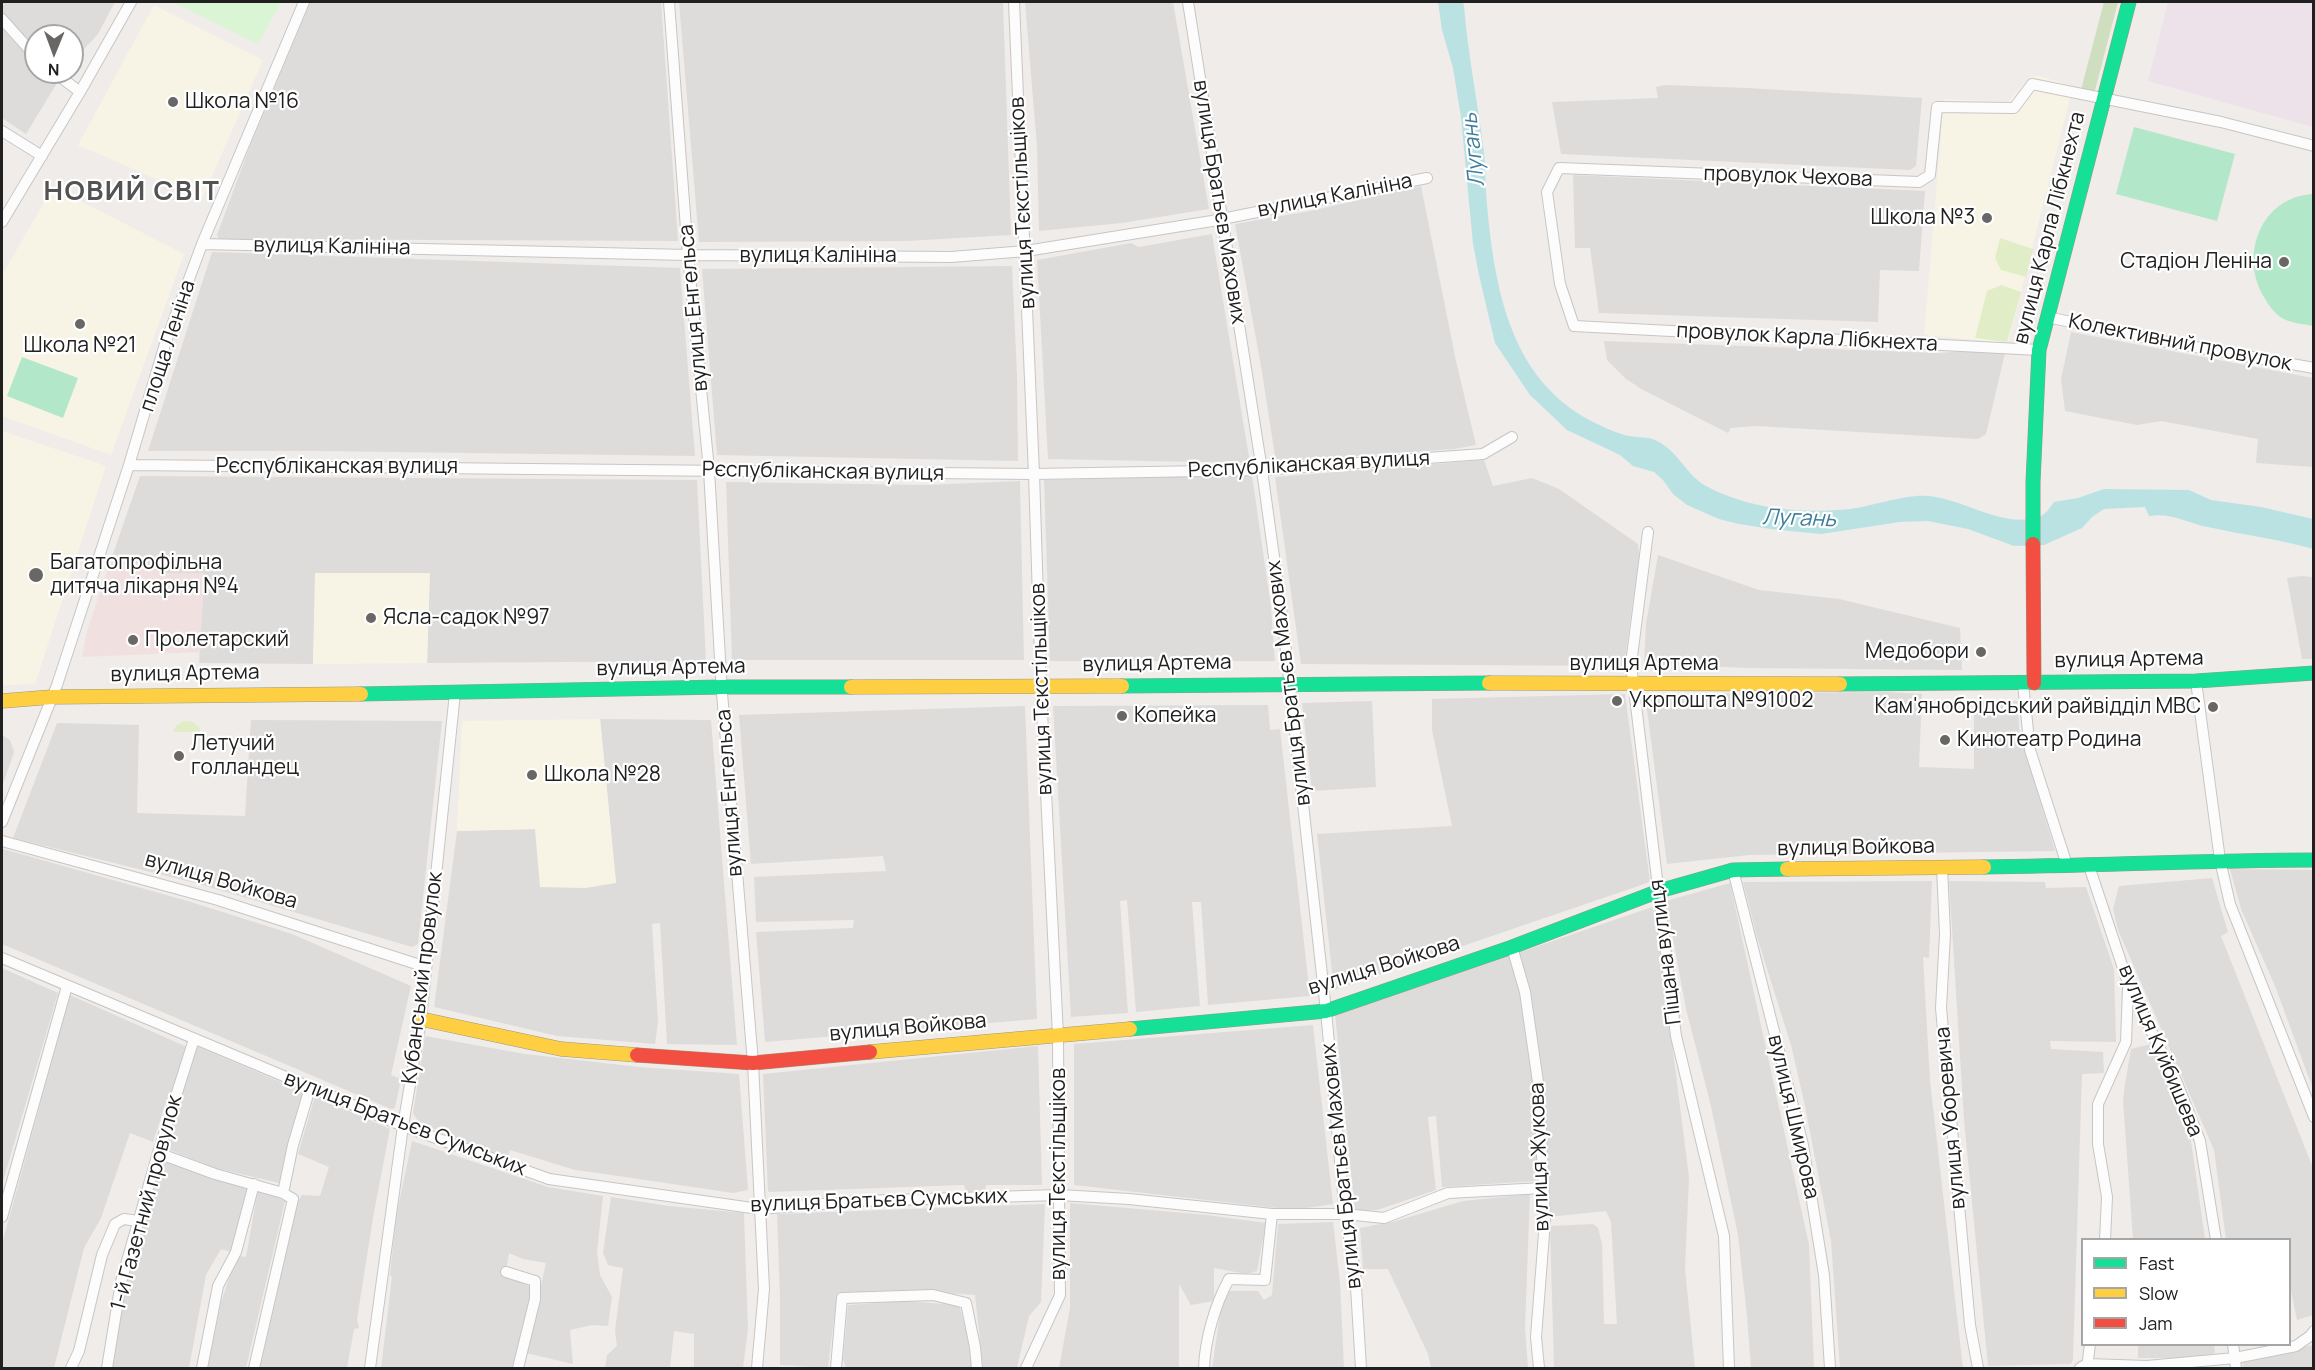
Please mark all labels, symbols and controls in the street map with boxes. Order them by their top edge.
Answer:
north arrow [24,24,84,84]
text: N [48,59,60,81]
street label: вулиця Братьєв Махових [1187,78,1251,326]
place label: Школа №16 [185,89,299,115]
marker: Школа №16 [166,95,180,109]
street label: вулиця Тєкстільщіков [1005,96,1041,310]
street label: вулиця Карла Лібкнехта [2009,109,2091,347]
water label: Лугань [1457,112,1491,188]
street label: провулок Чехова [1703,161,1873,193]
street label: вулиця Калініна [1255,169,1415,223]
district label: НОВИЙ СВІТ [44,176,220,208]
place label: Школа №3 [1871,205,1975,231]
marker: Школа №3 [1980,211,1994,225]
street label: вулиця Енгельса [674,223,714,393]
street label: вулиця Калініна [253,233,411,261]
street label: вулиця Калініна [739,243,897,269]
place label: Стадіон Леніна [2120,249,2272,275]
marker: Стадіон Леніна [2277,255,2291,269]
street label: площа Леніна [135,277,201,415]
street label: Колективний провулок [2066,309,2294,377]
marker: Школа №21 [73,317,87,331]
street label: провулок Карла Лібкнехта [1676,319,1938,357]
place label: Школа №21 [23,333,137,359]
street label: Рєспубліканская вулиця [1187,446,1431,484]
street label: Рєспубліканская вулиця [216,454,458,480]
street label: Рєспубліканская вулиця [702,457,944,487]
water label: Лугань [1762,505,1836,533]
place label: Багатопрофільна дитяча лікарня №4 [50,550,239,600]
street label: вулиця Братьєв Махових [1261,559,1317,807]
marker: Багатопрофільна дитяча лікарня №4 [27,566,45,584]
street label: вулиця Тєкстільщіков [1026,582,1058,796]
place label: Ясла-садок №97 [383,605,549,631]
marker: Ясла-садок №97 [364,611,378,625]
place label: Пролетарский [145,627,289,653]
marker: Пролетарский [126,633,140,647]
place label: Медобори [1865,639,1969,665]
marker: Медобори [1974,645,1988,659]
street label: вулиця Артема [2054,646,2204,674]
street label: вулиця Артема [1082,650,1232,678]
street label: вулиця Артема [1569,651,1719,677]
street label: вулиця Артема [596,654,746,682]
street label: вулиця Артема [110,660,260,688]
place label: Укрпошта №91002 [1629,688,1813,714]
marker: Укрпошта №91002 [1610,694,1624,708]
place label: Кам'янобрідський райвідділ МВС [1874,694,2201,720]
marker: Кам'янобрідський райвідділ МВС [2206,700,2220,714]
place label: Копейка [1134,703,1216,729]
street label: вулиця Енгельса [712,708,748,878]
marker: Копейка [1115,709,1129,723]
place label: Кинотеатр Родина [1957,727,2141,753]
place label: Летучий голландец [191,731,299,781]
marker: Кинотеатр Родина [1938,733,1952,747]
marker: Летучий голландец [172,749,186,763]
place label: Школа №28 [544,762,661,788]
marker: Школа №28 [525,768,539,782]
street label: вулиця Войкова [1777,834,1935,862]
street label: вулиця Войкова [142,847,300,915]
street label: Кубанський провулок [397,870,449,1086]
street label: Піщана вулиця [1645,878,1687,1026]
street label: вулиця Войкова [1305,931,1463,1001]
street label: вулиця Куйбишева [2112,961,2208,1141]
street label: вулиця Войкова [828,1009,988,1047]
street label: вулиця Уборевича [1930,1026,1972,1210]
street label: вулиця Шмирова [1762,1032,1824,1202]
street label: вулиця Братьєв Махових [1317,1042,1367,1290]
street label: вулиця Братьєв Сумських [280,1066,530,1182]
street label: вулиця Тєкстільщіков [1046,1068,1072,1280]
street label: вулиця Жукова [1525,1082,1555,1232]
street label: 1-й Газетний провулок [106,1093,188,1313]
street label: вулиця Братьєв Сумських [750,1184,1008,1218]
legend [2081,1238,2291,1346]
text: Fast [2139,1251,2174,1275]
text: Slow [2139,1281,2178,1305]
text: Jam [2139,1311,2173,1335]

